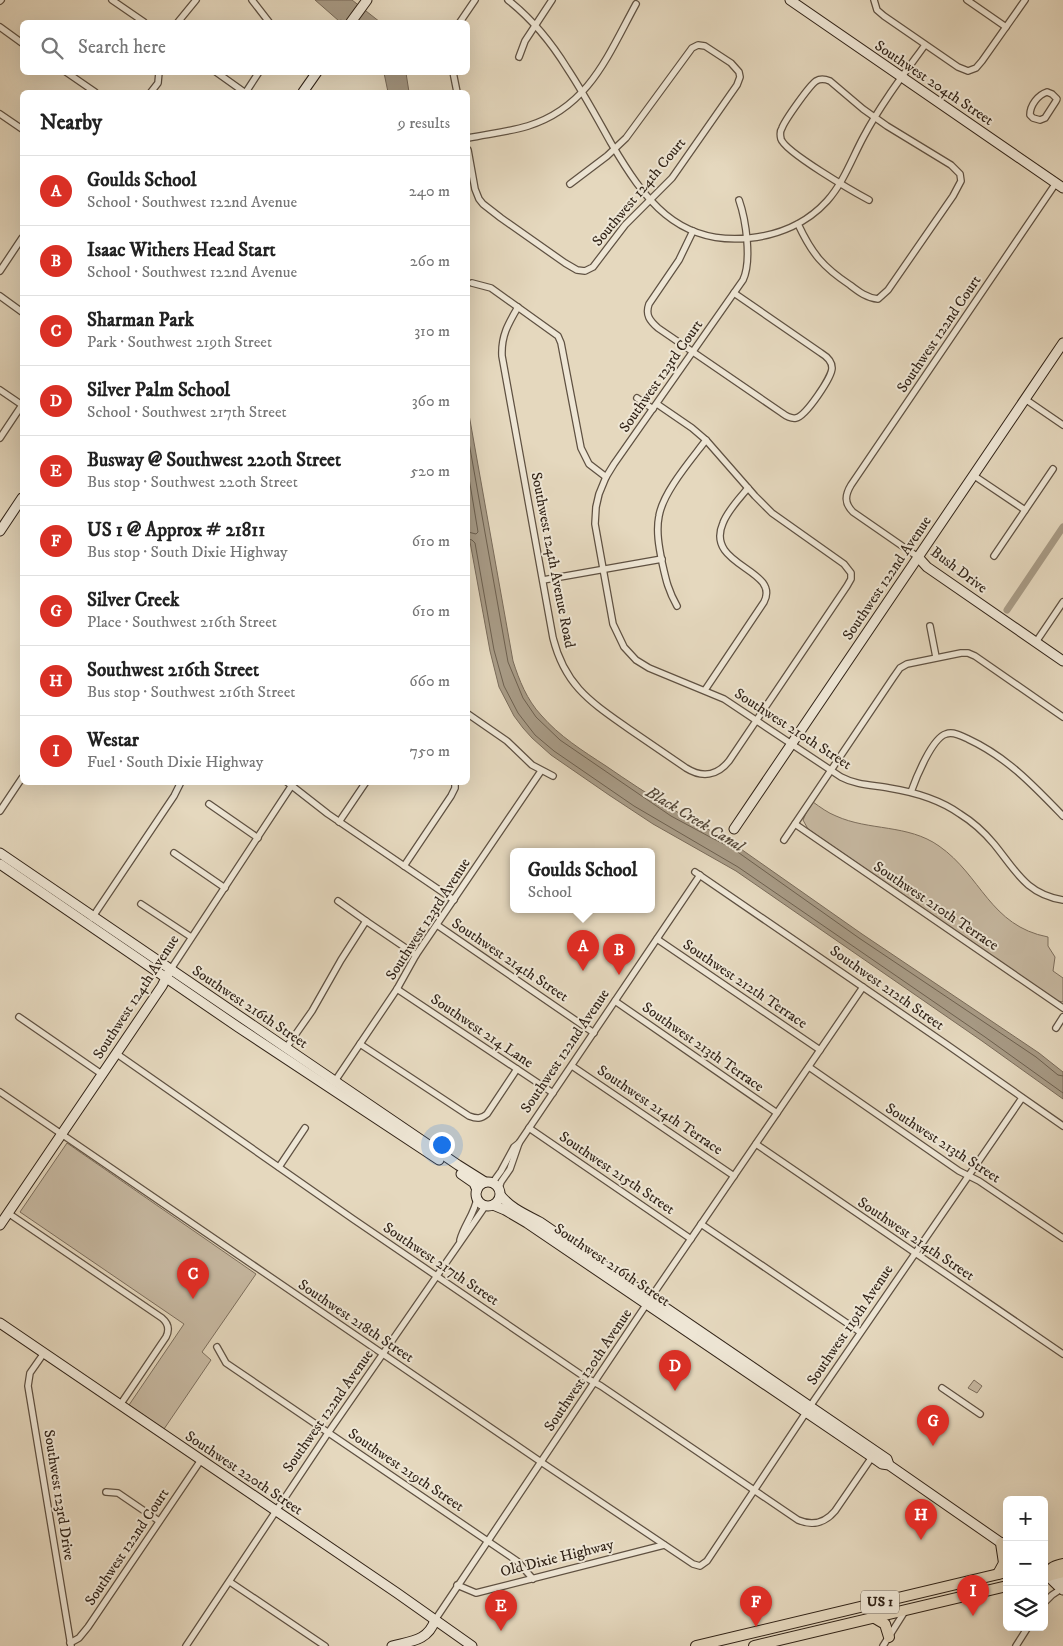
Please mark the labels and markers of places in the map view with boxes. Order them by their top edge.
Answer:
pin: A [567,930,599,971]
pin: B [603,934,635,975]
pin: C [177,1258,209,1299]
pin: D [659,1350,691,1391]
pin: G [917,1405,949,1446]
pin: H [905,1499,937,1540]
pin: I [957,1575,989,1616]
pin: F [740,1586,772,1627]
pin: E [485,1590,517,1631]

